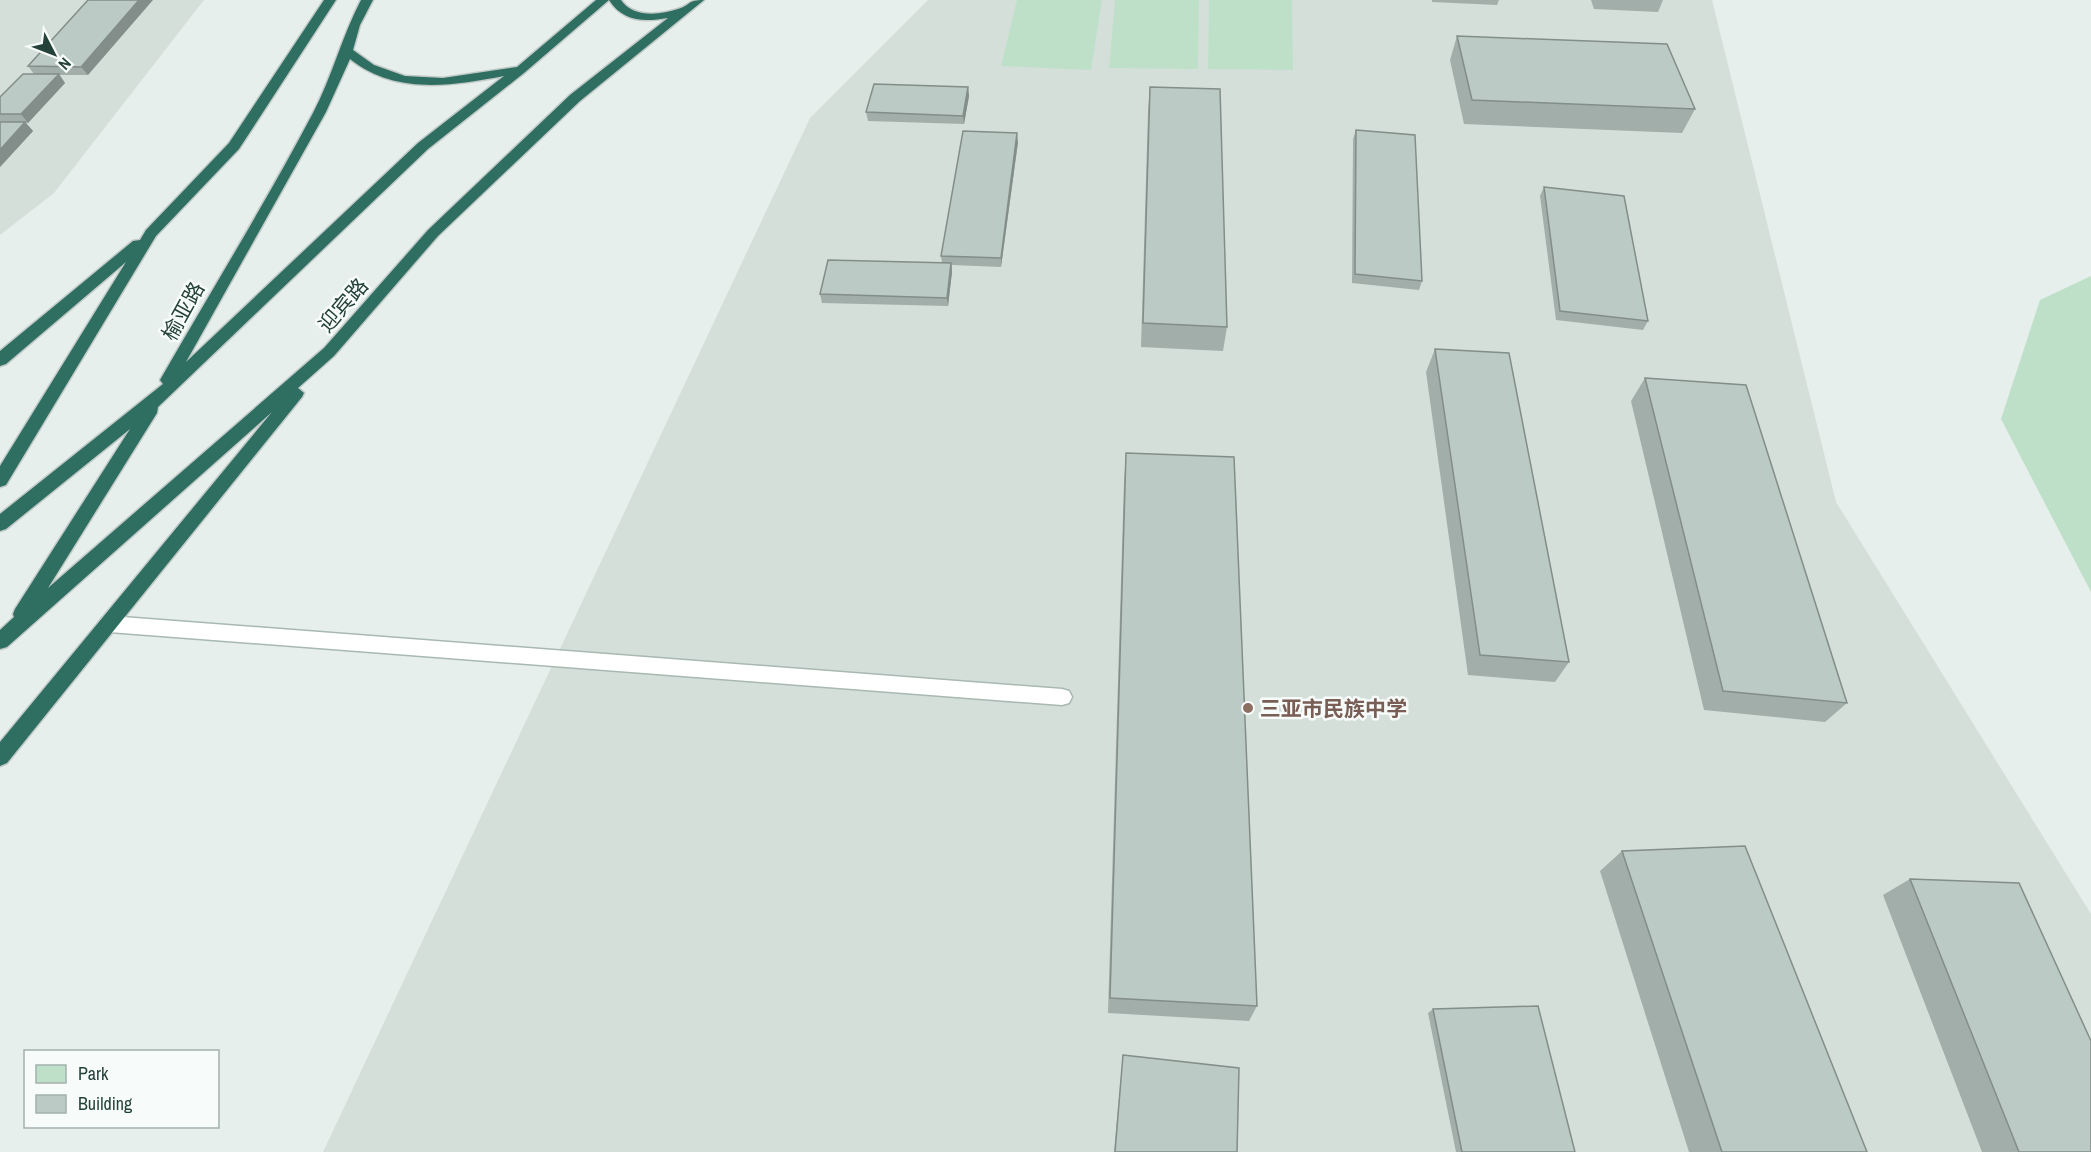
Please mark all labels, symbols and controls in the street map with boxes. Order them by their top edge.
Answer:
north arrow [24,24,84,84]
text: N [54,53,76,75]
street label: 迎宾路 [311,272,375,338]
street label: 榆亚路 [155,276,211,346]
place label: 三亚市民族中学 [1260,694,1407,723]
marker: 三亚市民族中学 [1241,701,1255,715]
legend [24,1050,219,1128]
text: Park [78,1061,109,1086]
text: Building [78,1091,133,1116]

